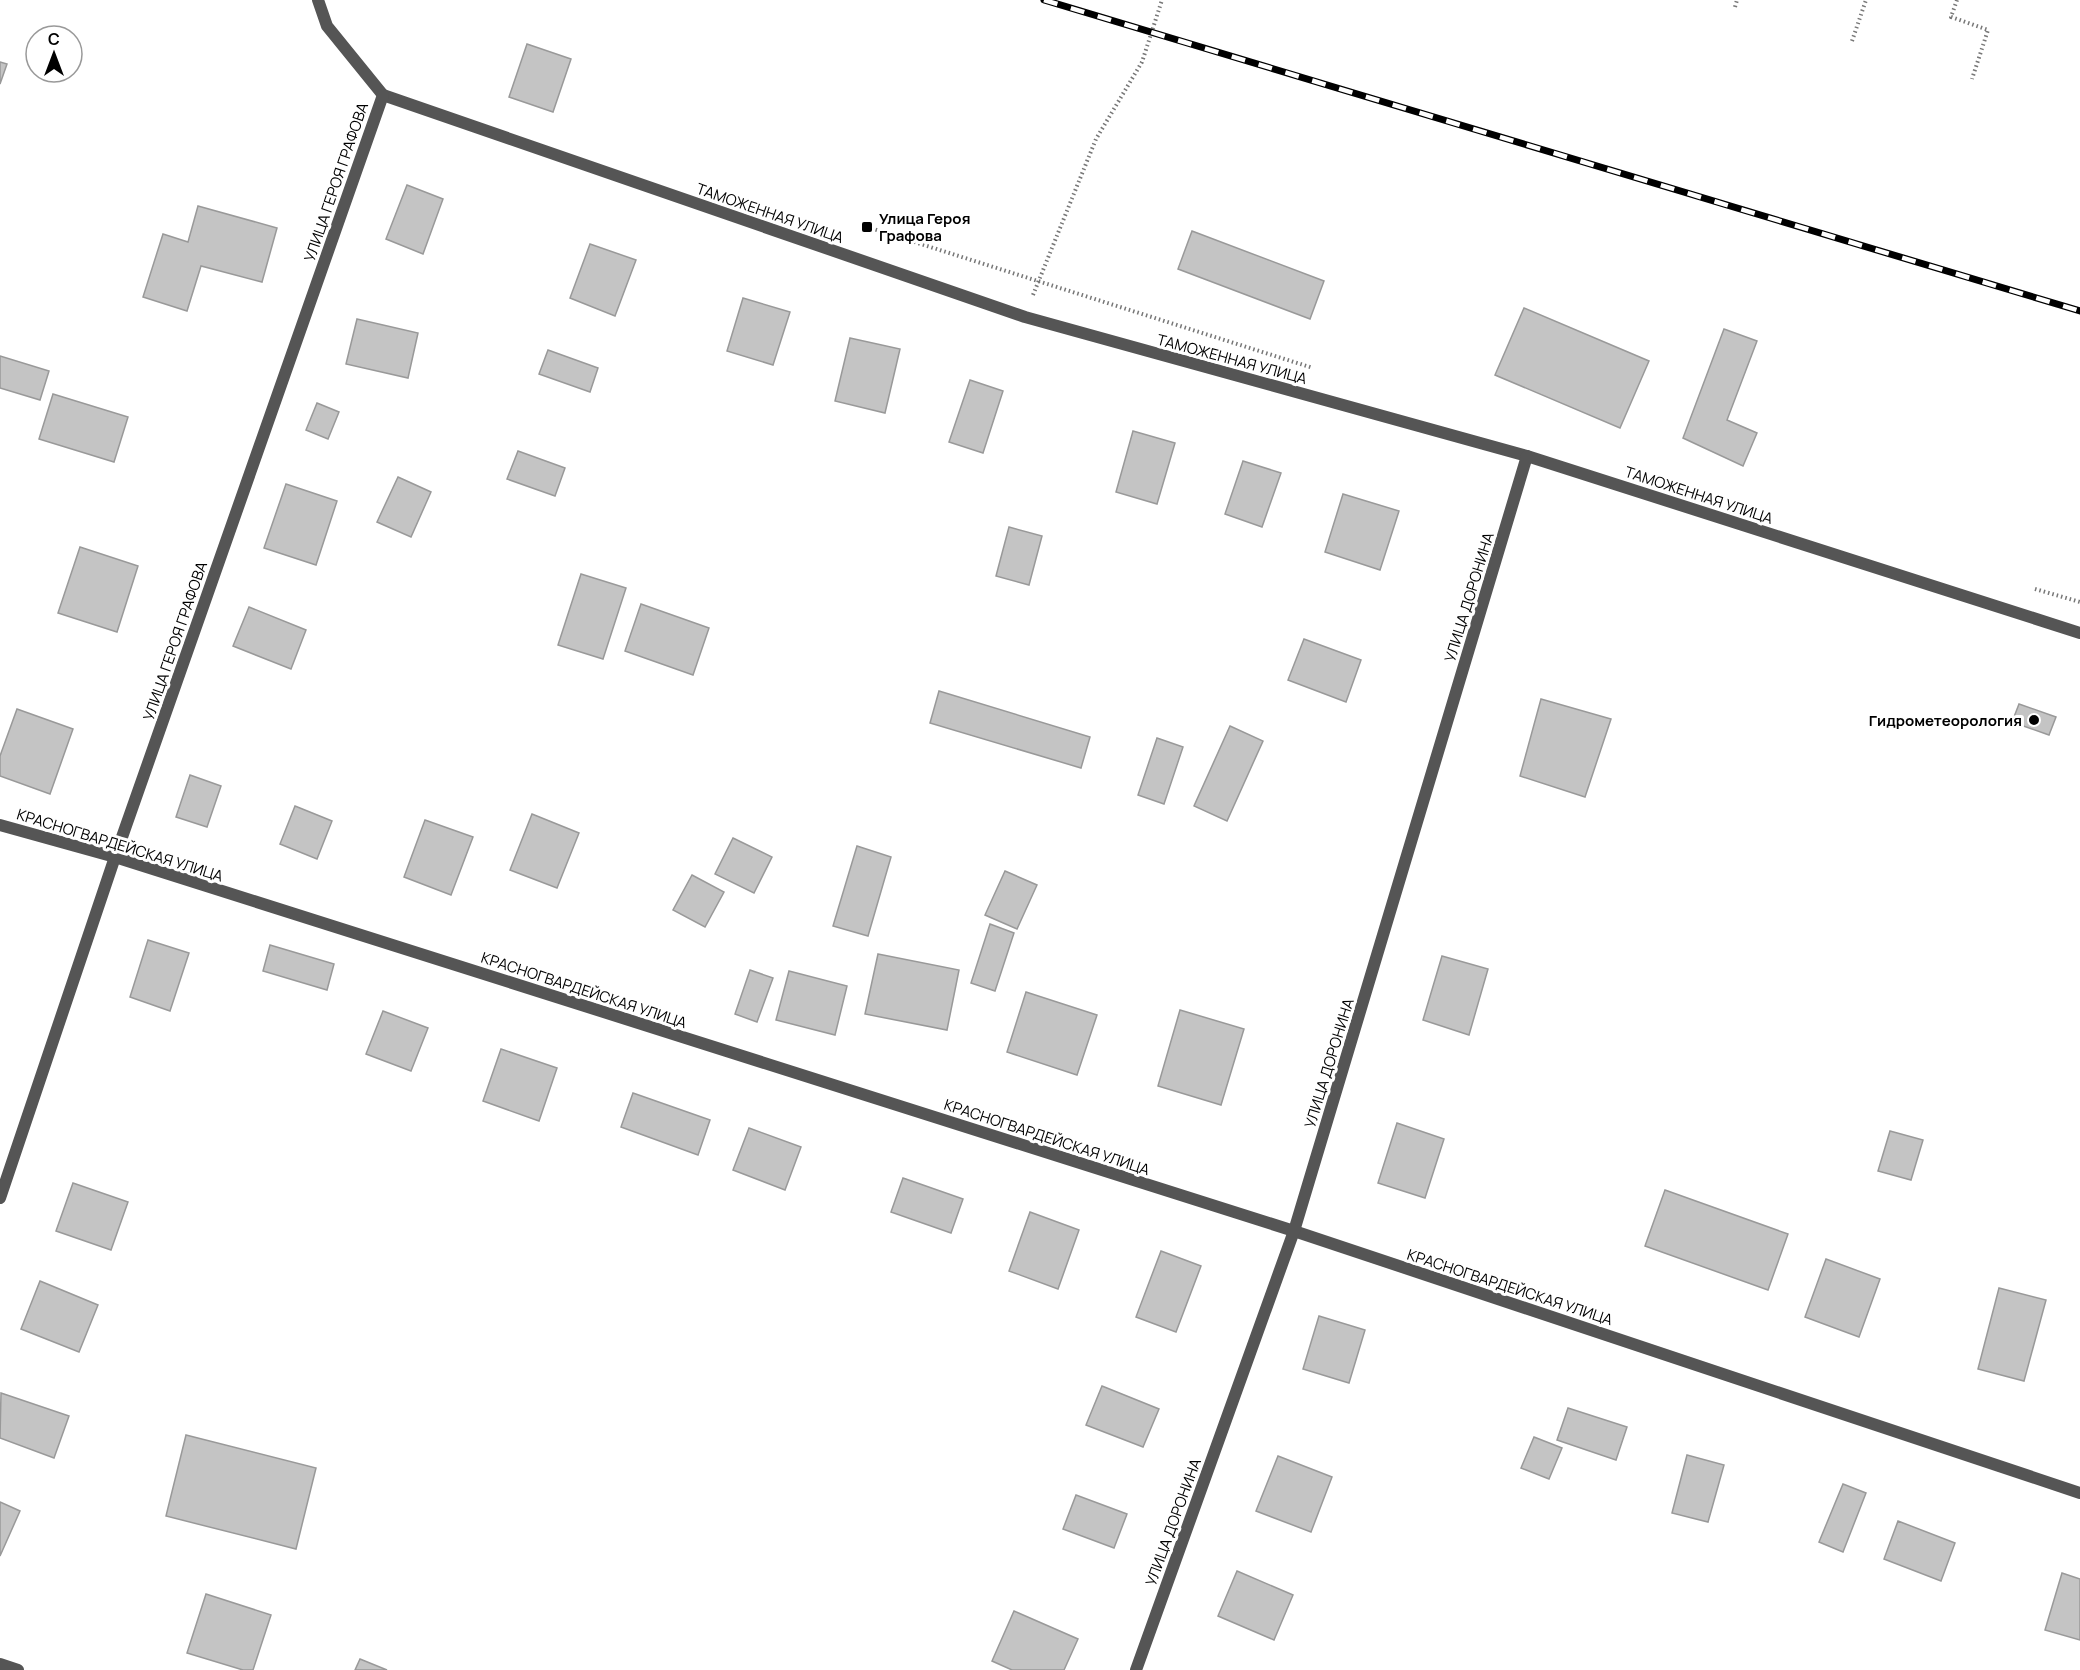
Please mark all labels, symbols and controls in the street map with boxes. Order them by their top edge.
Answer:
north arrow [24,24,84,84]
text: С [48,28,60,50]
street label: УЛИЦА ГЕРОЯ ГРАФОВА [299,99,373,265]
street label: ТАМОЖЕННАЯ УЛИЦА [694,178,847,248]
place label: Улица Героя Графова [879,208,970,246]
marker: Улица Героя Графова [860,220,874,234]
street label: ТАМОЖЕННАЯ УЛИЦА [1155,329,1310,389]
street label: ТАМОЖЕННАЯ УЛИЦА [1622,461,1776,529]
street label: УЛИЦА ДОРОНИНА [1439,529,1499,664]
street label: УЛИЦА ГЕРОЯ ГРАФОВА [138,558,212,724]
place label: Гидрометеорология [1869,710,2022,731]
marker: Гидрометеорология [2027,713,2041,727]
street label: КРАСНОГВАРДЕЙСКАЯ УЛИЦА [14,804,226,887]
street label: КРАСНОГВАРДЕЙСКАЯ УЛИЦА [479,947,690,1033]
street label: УЛИЦА ДОРОНИНА [1299,995,1359,1130]
street label: КРАСНОГВАРДЕЙСКАЯ УЛИЦА [942,1094,1153,1180]
street label: КРАСНОГВАРДЕЙСКАЯ УЛИЦА [1405,1244,1616,1330]
street label: УЛИЦА ДОРОНИНА [1140,1455,1206,1589]

